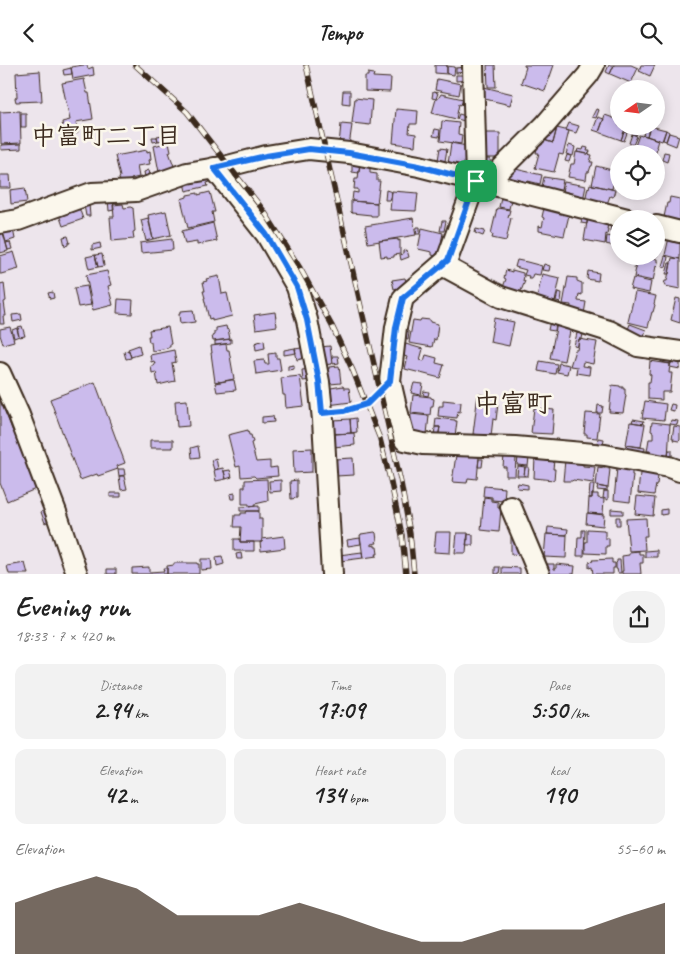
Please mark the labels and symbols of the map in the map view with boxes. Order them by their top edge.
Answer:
north arrow [610,80,665,135]
district label: 中富町二丁目 [31,120,181,152]
pin [455,160,497,202]
district label: 中富町 [474,387,552,420]

